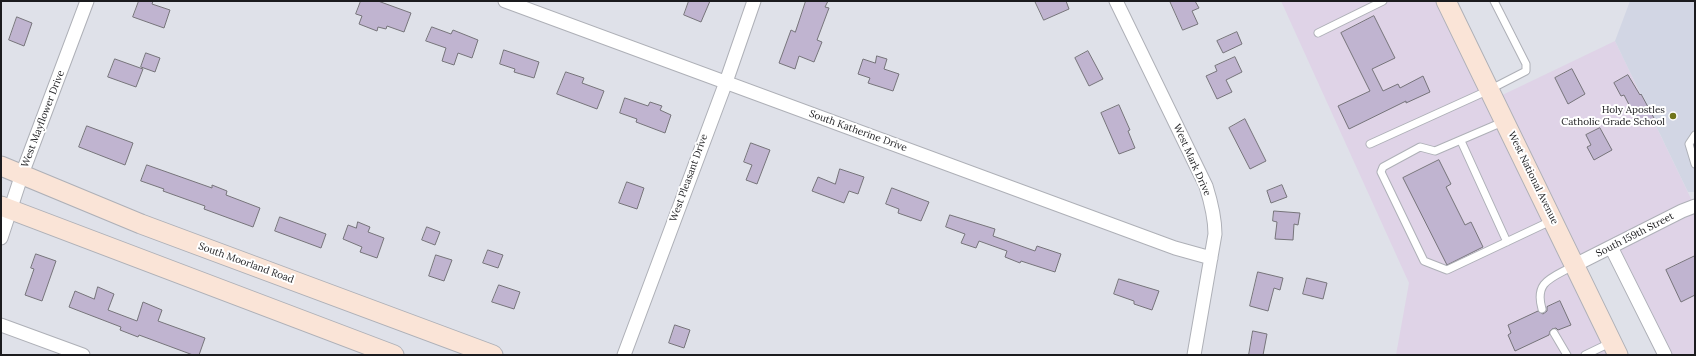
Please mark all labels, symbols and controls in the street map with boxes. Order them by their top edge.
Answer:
street label: West Mayflower Drive [19,69,67,169]
place label: Holy Apostles Catholic Grade School [1561,104,1665,128]
street label: South Katherine Drive [807,108,909,154]
marker: Holy Apostles Catholic Grade School [1668,111,1678,121]
street label: West Mark Drive [1171,122,1213,198]
street label: West National Avenue [1505,130,1561,226]
street label: West Pleasant Drive [668,132,710,224]
street label: South 159th Street [1594,210,1676,260]
street label: South Moorland Road [197,240,295,286]

